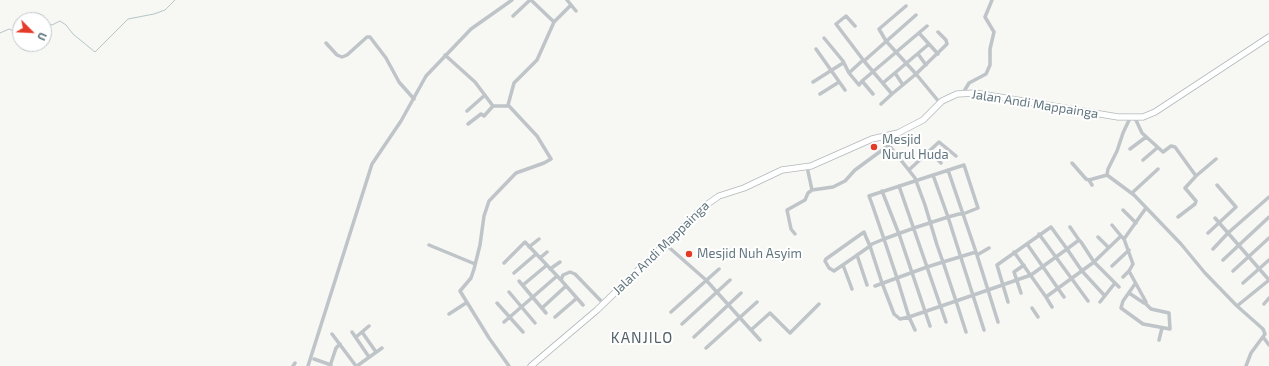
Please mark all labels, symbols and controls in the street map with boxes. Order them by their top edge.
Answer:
north arrow [12,12,52,52]
text: U [35,31,50,43]
street label: Jalan Andi Mappainga [971,86,1099,122]
place label: Mesjid Nurul Huda [882,132,949,163]
marker: Mesjid Nurul Huda [869,142,879,152]
street label: Jalan Andi Mappainga [610,198,712,298]
place label: Mesjid Nuh Asyim [697,246,802,262]
marker: Mesjid Nuh Asyim [684,249,694,259]
district label: KANJILO [611,329,673,347]

